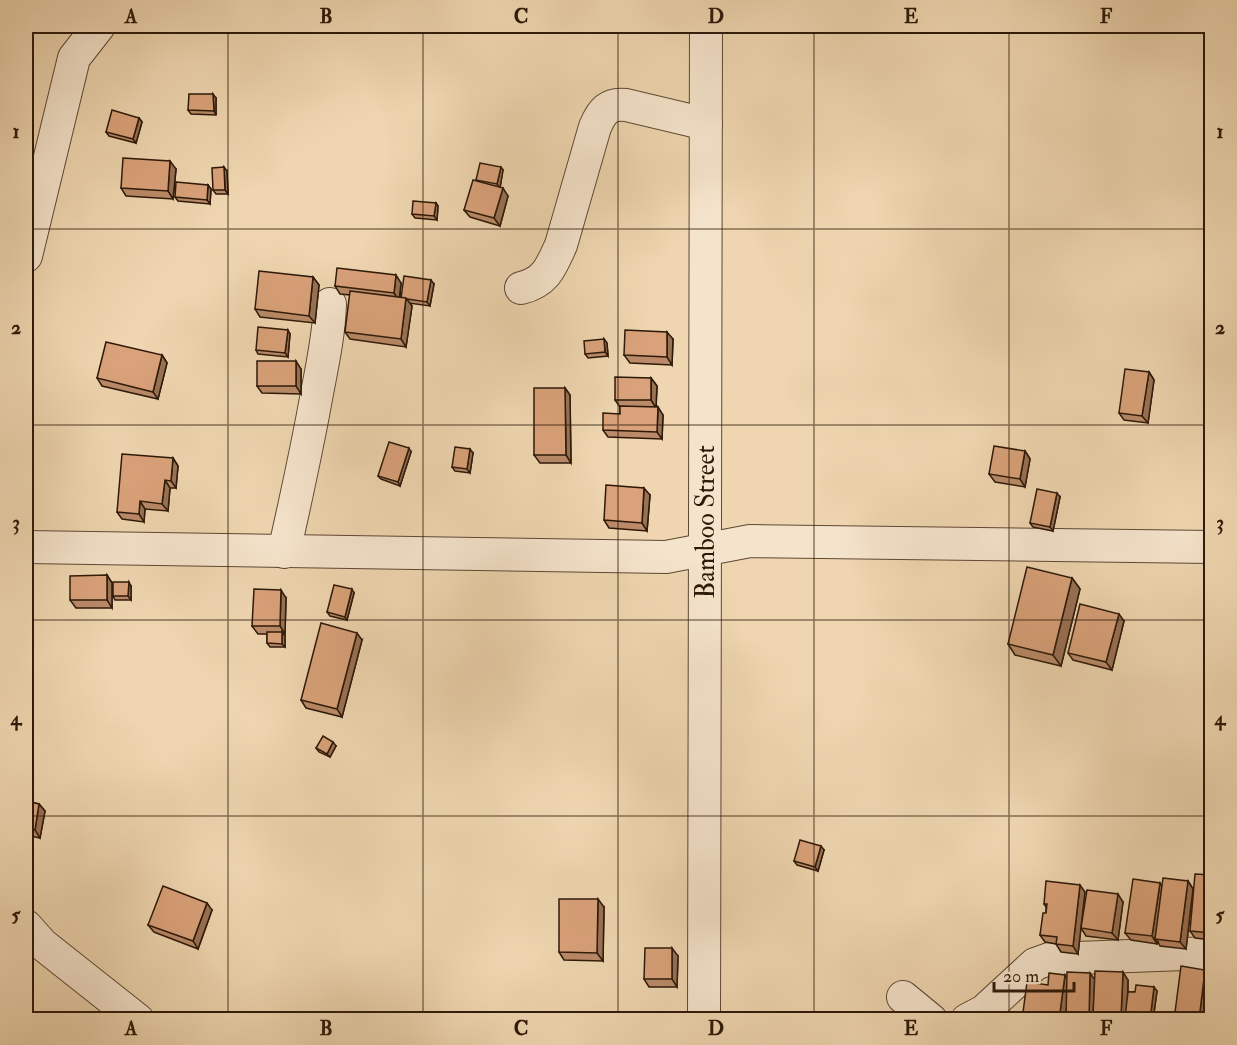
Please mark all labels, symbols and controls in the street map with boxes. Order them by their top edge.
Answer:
text: A [124,4,138,29]
text: B [319,4,333,29]
text: C [514,4,528,29]
text: D [708,4,724,29]
text: E [904,4,919,29]
text: F [1100,4,1113,29]
text: 1 [12,119,20,144]
text: 1 [1216,119,1224,144]
text: 2 [11,315,21,340]
text: 2 [1215,315,1225,340]
street label: Bamboo Street [690,445,722,599]
text: 3 [12,510,20,535]
text: 3 [1216,510,1224,535]
text: 4 [10,706,23,731]
text: 4 [1214,706,1227,731]
text: 5 [12,902,22,927]
text: 5 [1216,902,1226,927]
scale bar [994,955,1074,993]
text: 20 m [1003,965,1039,988]
text: A [124,1016,138,1041]
text: B [319,1016,333,1041]
text: C [514,1016,528,1041]
text: D [708,1016,724,1041]
text: E [904,1016,919,1041]
text: F [1100,1016,1113,1041]

